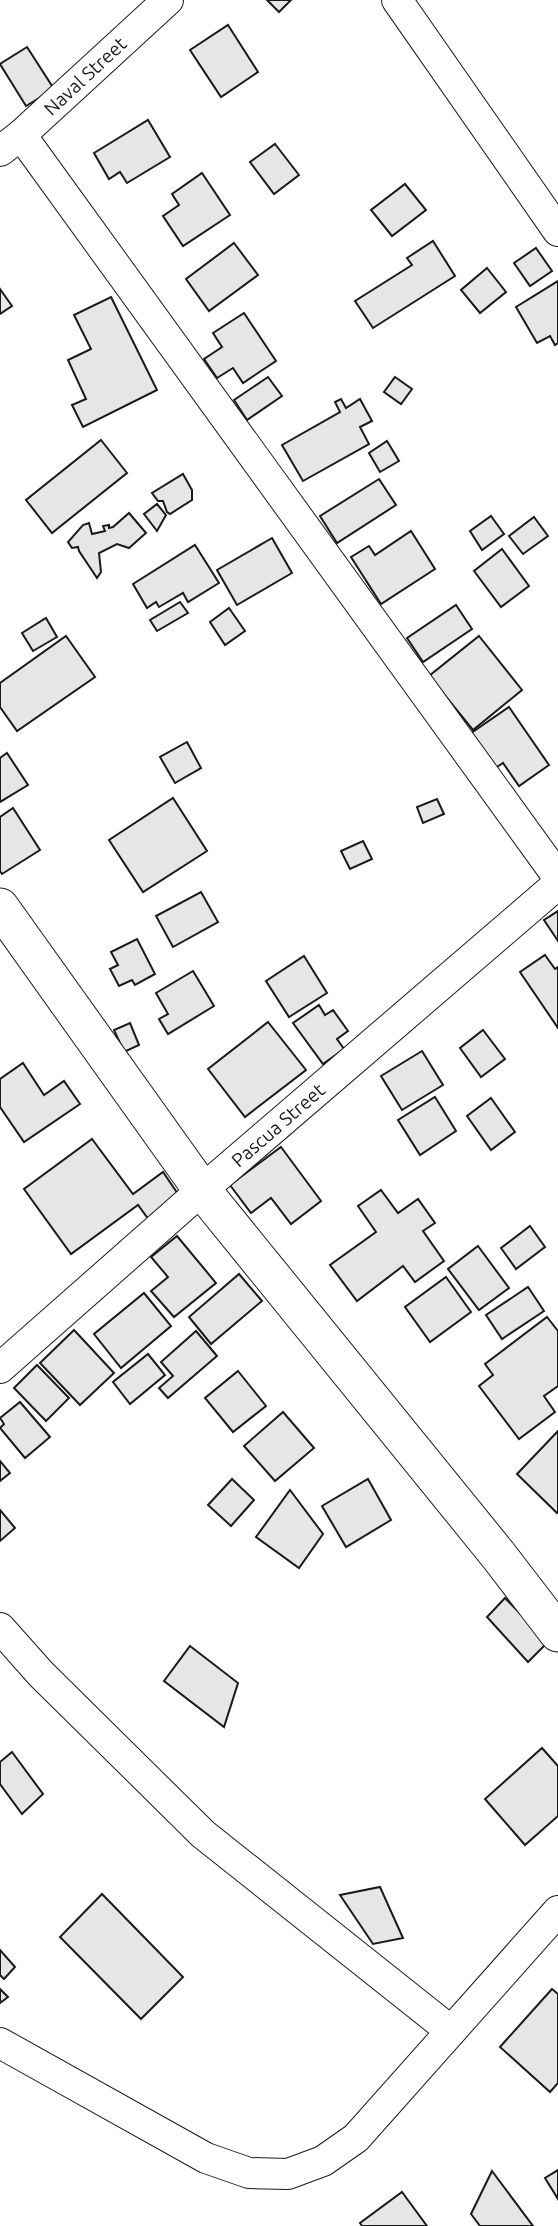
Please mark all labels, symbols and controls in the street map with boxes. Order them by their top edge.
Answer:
street label: Naval Street [39,32,131,120]
street label: Pascua Street [227,1078,329,1171]

